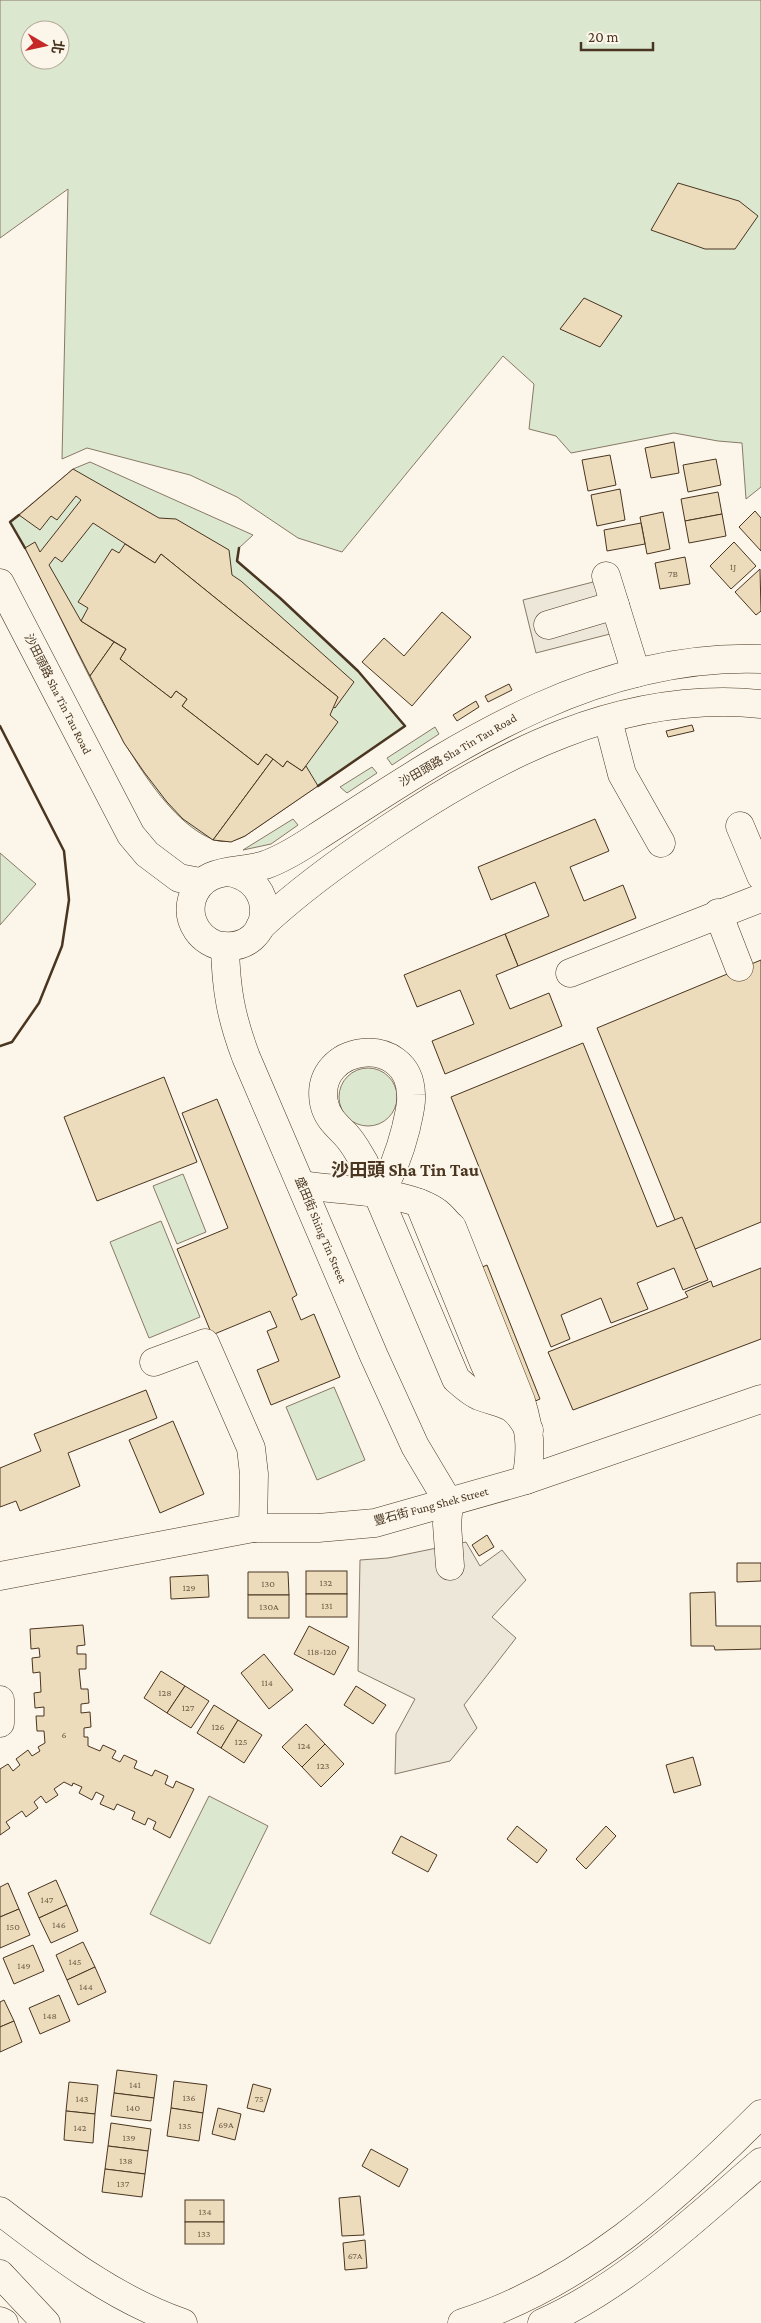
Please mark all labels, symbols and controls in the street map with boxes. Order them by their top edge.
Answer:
north arrow [20,20,70,70]
scale bar [581,20,654,52]
text: 20 m [588,29,619,45]
text: 北 [49,39,67,55]
house number: 1J [730,561,736,572]
house number: 7B [668,568,679,579]
street label: 沙田頭路 Sha Tin Tau Road [22,632,95,757]
street label: 沙田頭路 Sha Tin Tau Road [397,710,520,789]
district label: 沙田頭 Sha Tin Tau [331,1160,480,1180]
street label: 盛田街 Shing Tin Street [292,1175,350,1286]
street label: 豐石街 Fung Shek Street [372,1484,491,1528]
house number: 132 [320,1577,333,1588]
house number: 130 [261,1578,275,1589]
house number: 129 [182,1582,196,1593]
house number: 131 [321,1600,333,1611]
house number: 130A [259,1601,279,1612]
house number: 118-120 [307,1646,337,1657]
house number: 114 [261,1677,273,1688]
house number: 128 [158,1687,172,1698]
house number: 127 [182,1702,195,1713]
house number: 126 [211,1721,225,1732]
house number: 6 [61,1729,67,1740]
house number: 125 [235,1736,248,1747]
house number: 124 [297,1740,311,1751]
house number: 123 [317,1760,330,1771]
house number: 147 [41,1894,54,1905]
house number: 146 [52,1919,66,1930]
house number: 150 [6,1921,20,1932]
house number: 145 [68,1956,82,1967]
house number: 149 [17,1960,31,1971]
house number: 144 [79,1981,93,1992]
house number: 148 [43,2010,57,2021]
house number: 141 [129,2079,141,2090]
house number: 136 [182,2092,196,2103]
house number: 143 [75,2093,89,2104]
house number: 75 [254,2093,264,2104]
house number: 140 [126,2102,140,2113]
house number: 69A [218,2119,234,2130]
house number: 135 [179,2120,192,2131]
house number: 142 [73,2122,87,2133]
house number: 139 [122,2132,136,2143]
house number: 138 [119,2155,133,2166]
house number: 137 [117,2178,130,2189]
house number: 134 [198,2206,212,2217]
house number: 133 [198,2228,211,2239]
house number: 67A [348,2250,363,2261]

